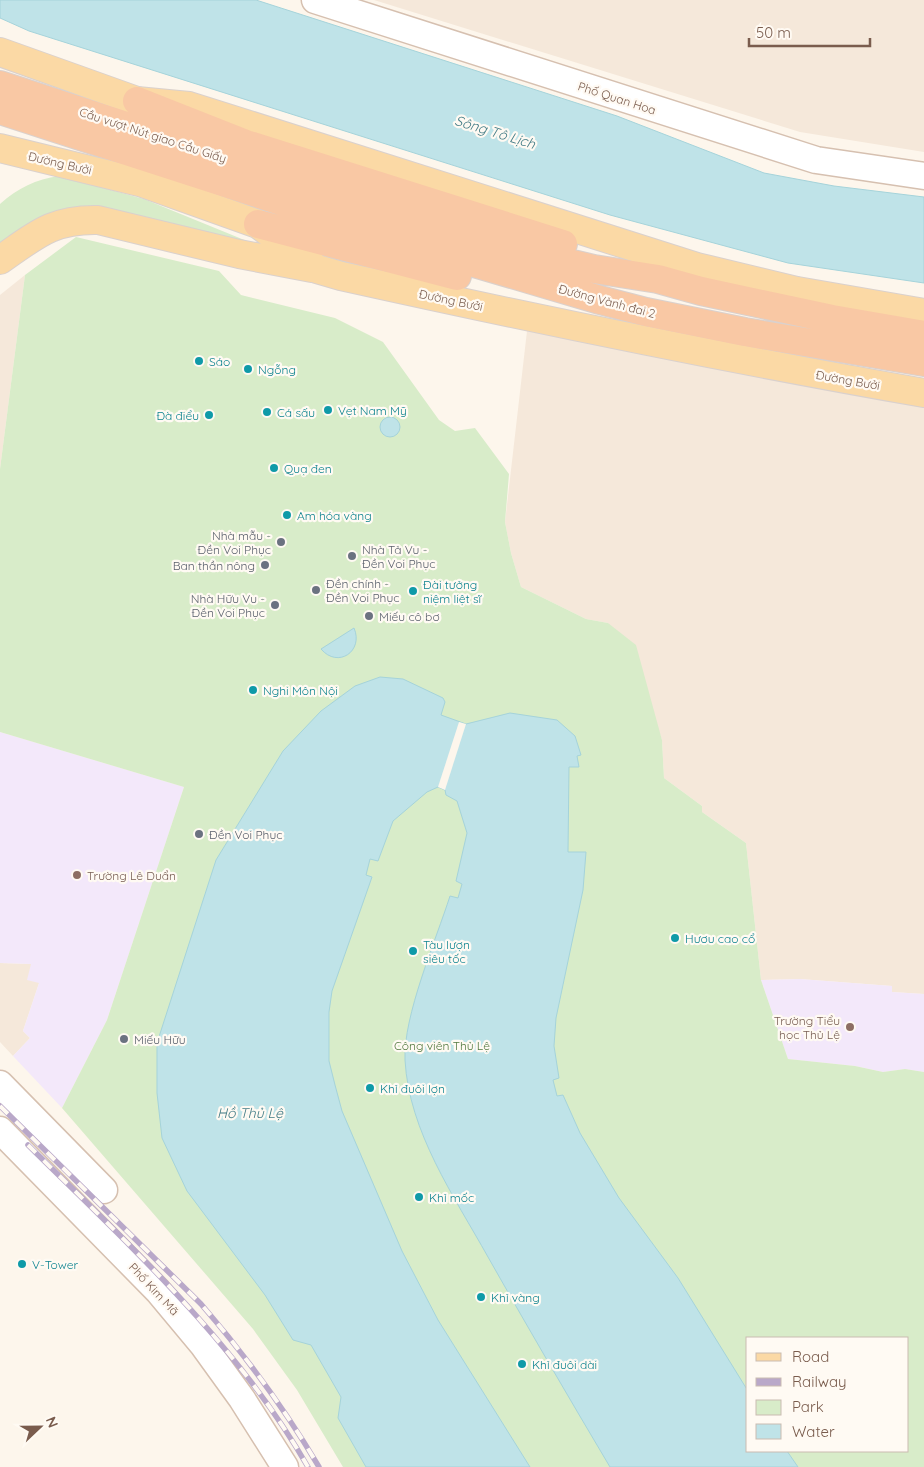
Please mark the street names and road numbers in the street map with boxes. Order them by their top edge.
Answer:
street label: Phố Quan Hoa [576,78,658,118]
street label: Cầu vượt Nút giao Cầu Giấy [78,104,228,166]
street label: Đường Bưởi [27,148,93,178]
street label: Đường Vành đai 2 [557,281,657,321]
street label: Đường Bưởi [418,286,484,314]
street label: Đường Bưởi [815,367,881,393]
street label: Phố Kim Mã [126,1260,182,1318]

